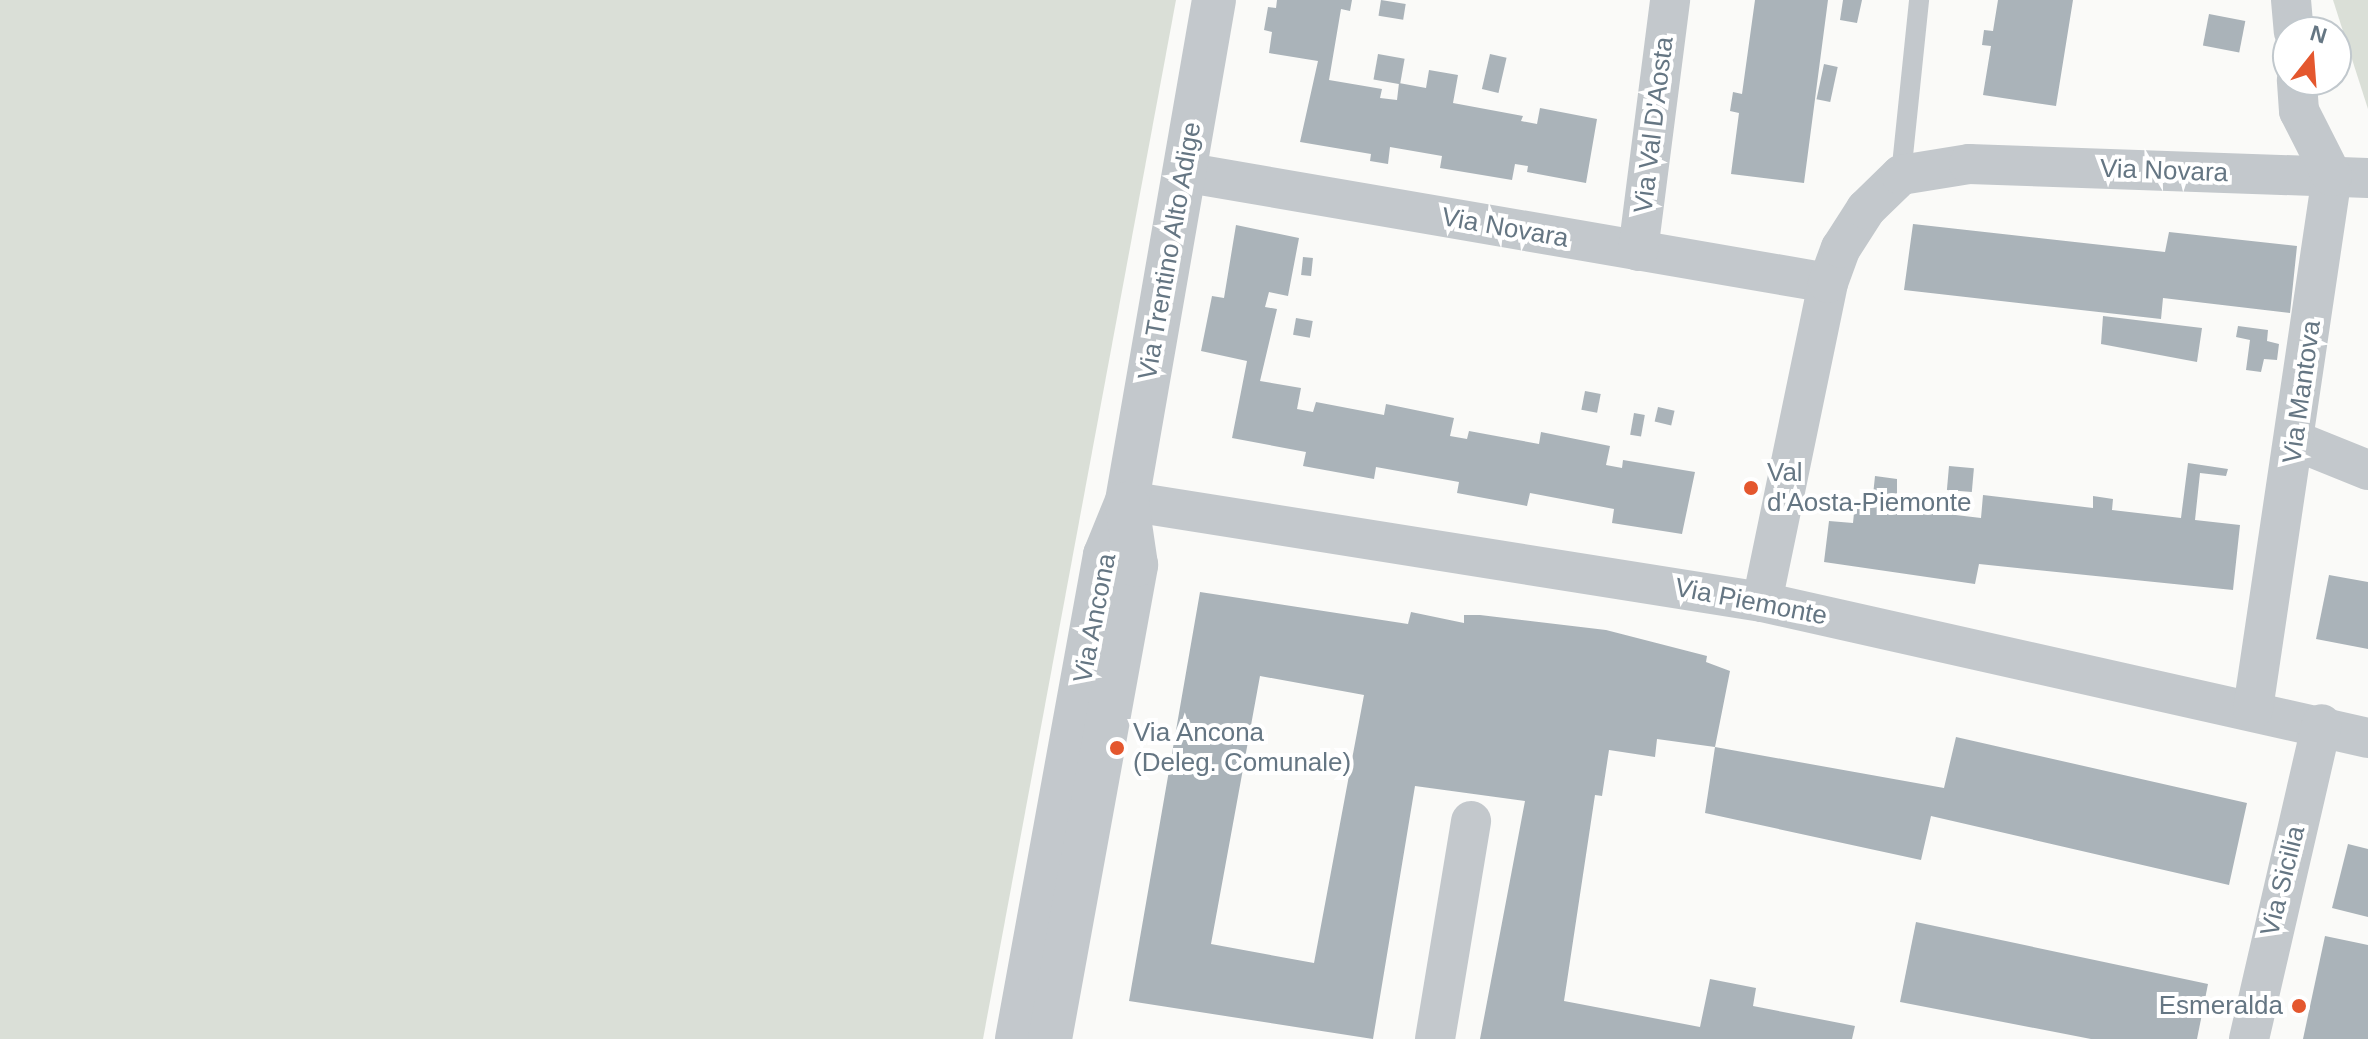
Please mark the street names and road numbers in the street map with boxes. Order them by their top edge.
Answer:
street label: Via Val D'Aosta [1628,35,1680,215]
street label: Via Trentino Alto Adige [1132,118,1208,384]
street label: Via Novara [2099,153,2229,189]
street label: Via Novara [1439,202,1571,254]
street label: Via Mantova [2277,319,2327,465]
street label: Via Ancona [1067,550,1123,686]
street label: Via Piemonte [1672,572,1830,632]
street label: Via Sicilia [2254,823,2312,939]

